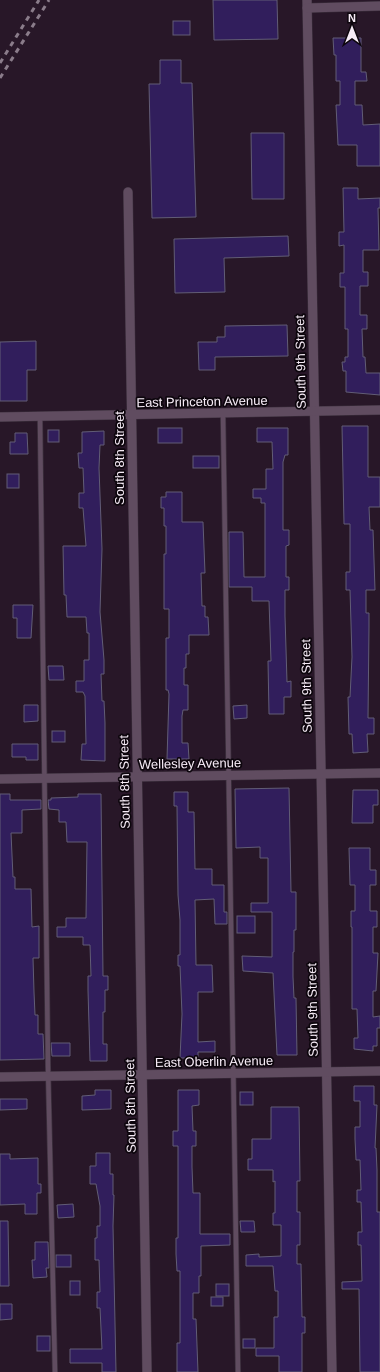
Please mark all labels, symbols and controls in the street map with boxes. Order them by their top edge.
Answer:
north arrow [332,8,372,48]
text: N [348,12,356,24]
street label: South 9th Street [292,315,309,409]
street label: East Princeton Avenue [136,393,268,410]
street label: South 8th Street [112,411,127,505]
street label: South 9th Street [298,639,315,733]
street label: South 8th Street [116,735,133,829]
street label: Wellesley Avenue [139,755,241,772]
street label: South 9th Street [304,963,321,1057]
street label: East Oberlin Avenue [155,1053,273,1070]
street label: South 8th Street [122,1059,139,1153]

